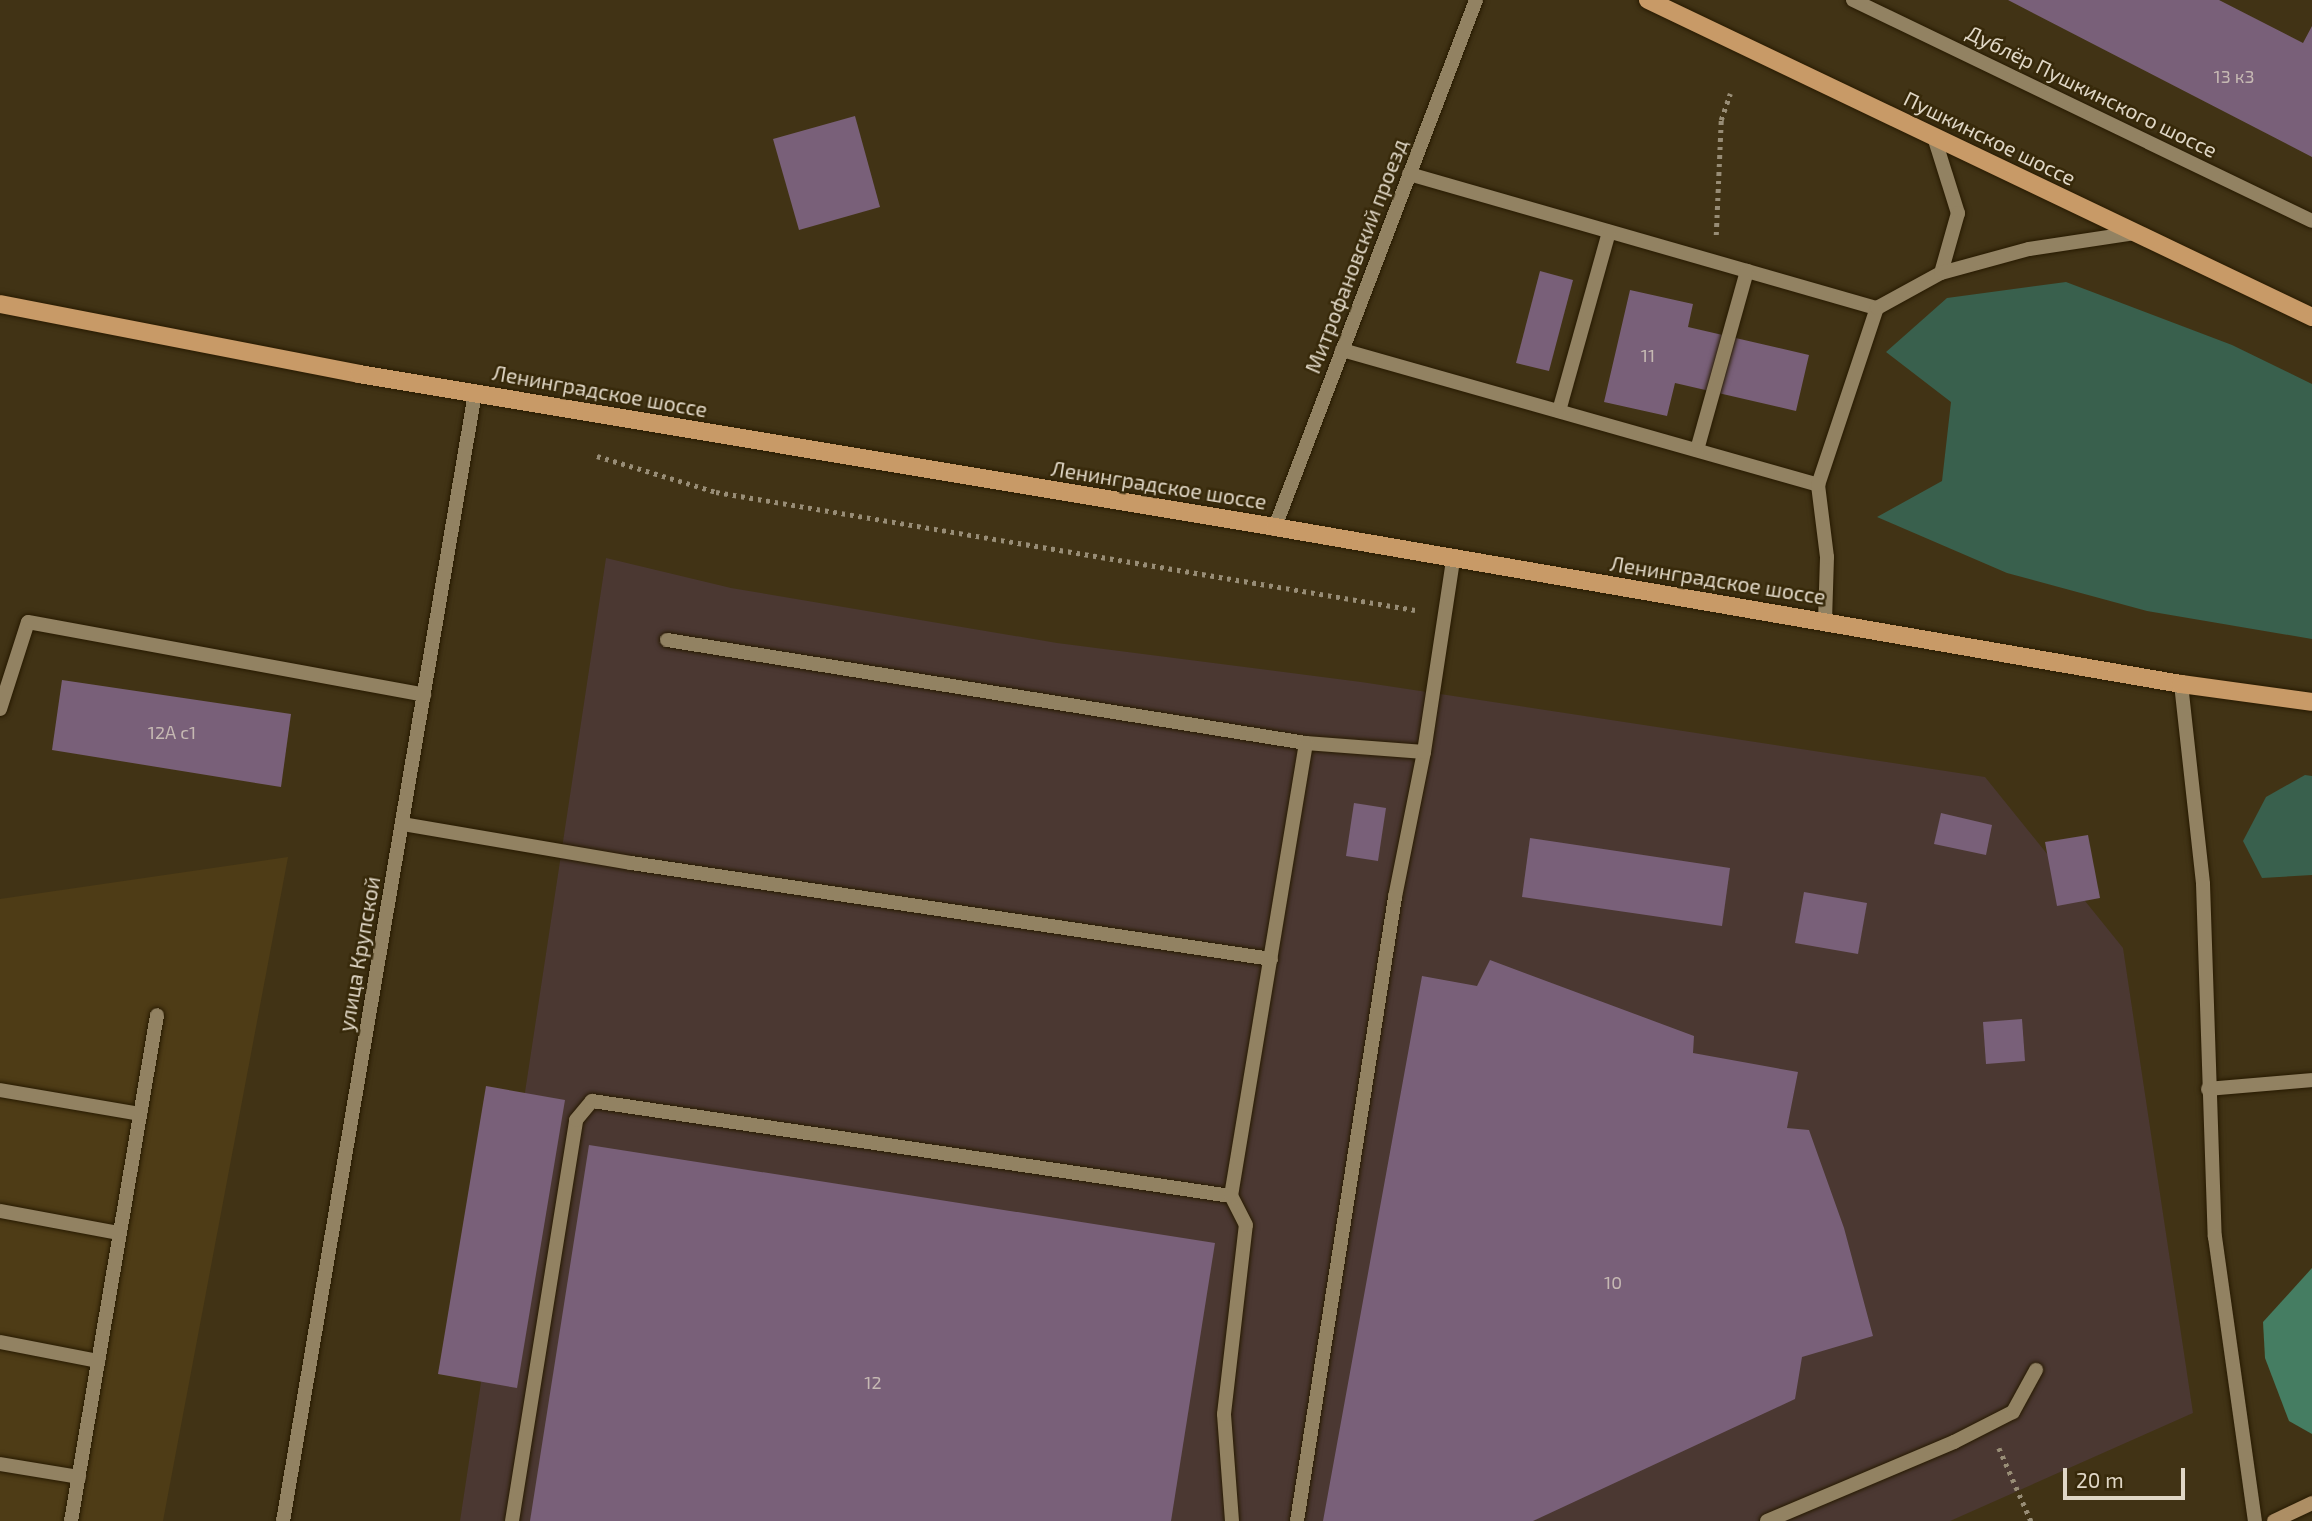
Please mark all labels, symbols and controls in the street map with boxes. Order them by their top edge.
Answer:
street label: Дублёр Пушкинского шоссе [1962,19,2222,163]
house number: 13 к3 [2214,65,2254,87]
street label: Пушкинское шоссе [1900,85,2080,191]
street label: Митрофановский проезд [1300,135,1412,377]
house number: 11 [1641,344,1655,366]
street label: Ленинградское шоссе [491,360,709,422]
street label: Ленинградское шоссе [1050,456,1268,514]
street label: Ленинградское шоссе [1609,551,1827,609]
house number: 12А с1 [148,721,196,743]
street label: улица Крупской [333,874,385,1034]
house number: 10 [1604,1271,1622,1293]
house number: 12 [864,1371,882,1393]
scale bar [2067,1454,2190,1498]
text: 20 m [2076,1467,2124,1492]

